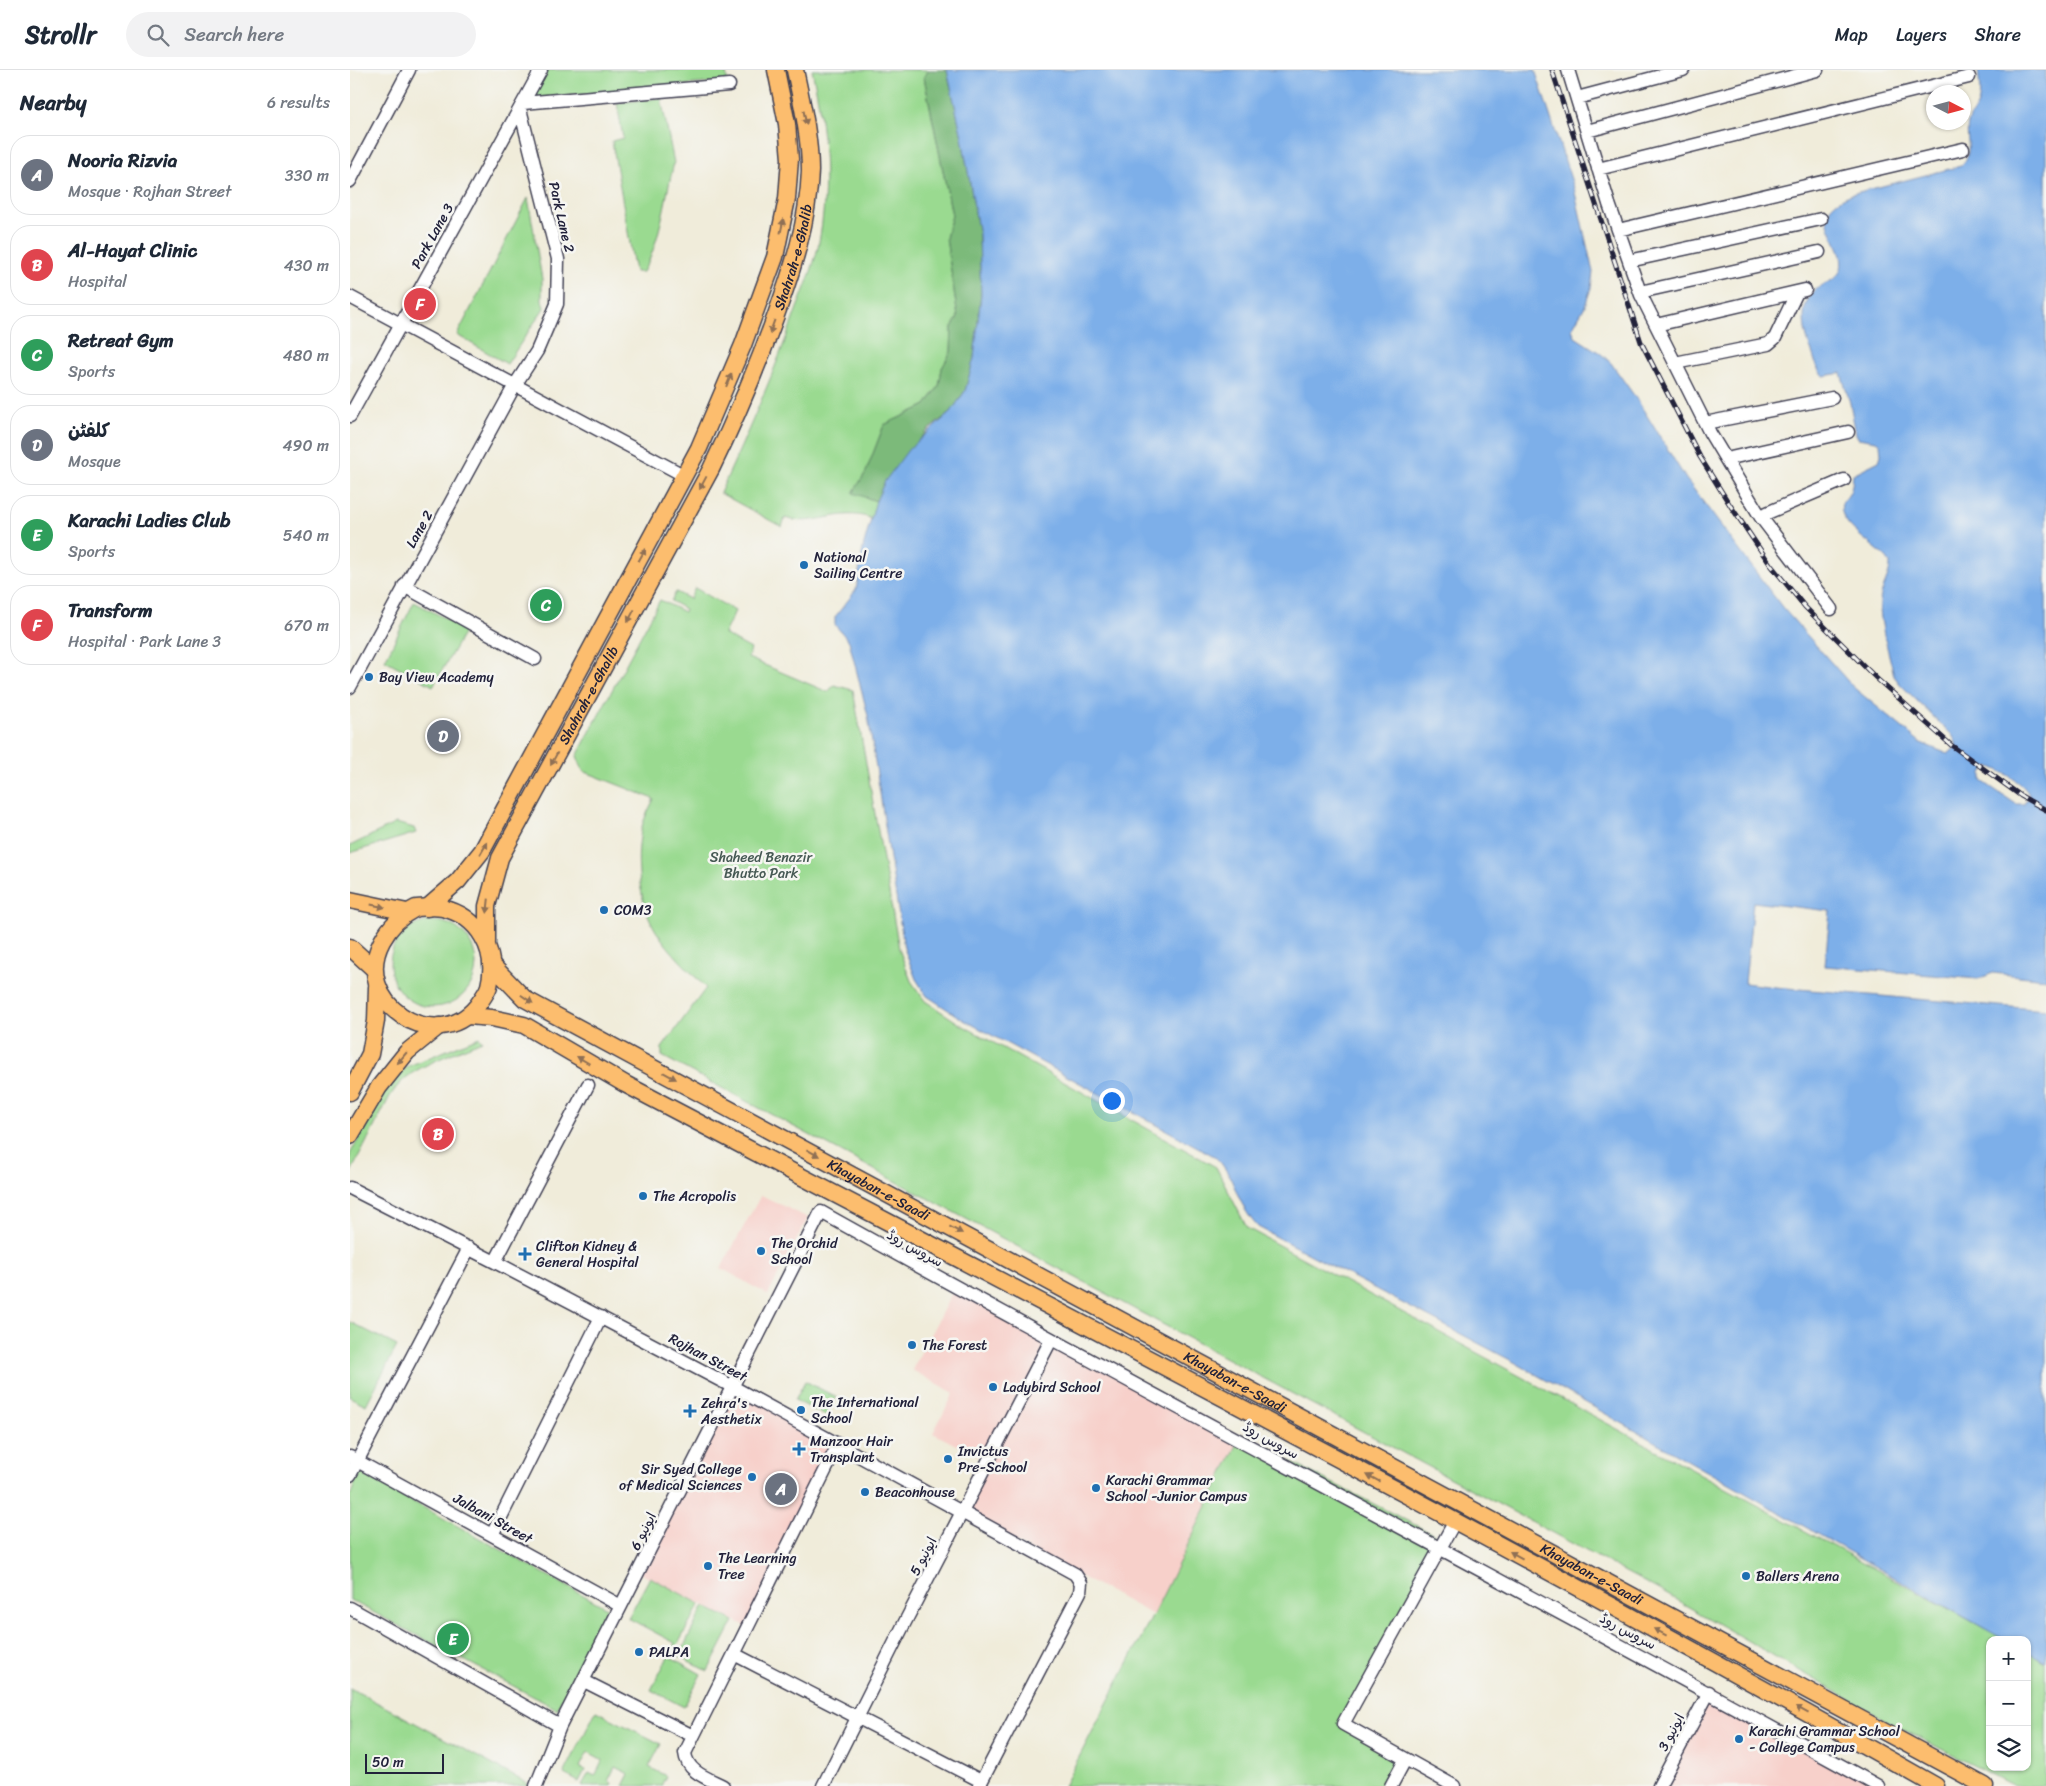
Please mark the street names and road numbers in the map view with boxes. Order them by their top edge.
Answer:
street label: Park Lane 2 [541,179,582,255]
street label: Park Lane 3 [404,199,461,274]
street label: Shahrah-e-Ghalib [767,202,820,314]
street label: Lane 2 [399,506,440,553]
street label: Shahrah-e-Ghalib [552,641,626,749]
street label: Khayaban-e-Saadi [822,1152,935,1228]
street label: سروس روڈ [882,1223,948,1274]
street label: Rojhan Street [664,1326,753,1389]
street label: Khayaban-e-Saadi [1179,1344,1292,1421]
street label: سروس روڈ [1238,1415,1304,1466]
street label: Jalbani Street [447,1486,538,1551]
street label: ایونیو 6 [623,1508,664,1555]
street label: ایونیو 5 [903,1532,944,1580]
street label: Khayaban-e-Saadi [1535,1536,1648,1613]
street label: سروس روڈ [1595,1606,1661,1657]
street label: ایونیو 3 [1651,1709,1692,1756]

